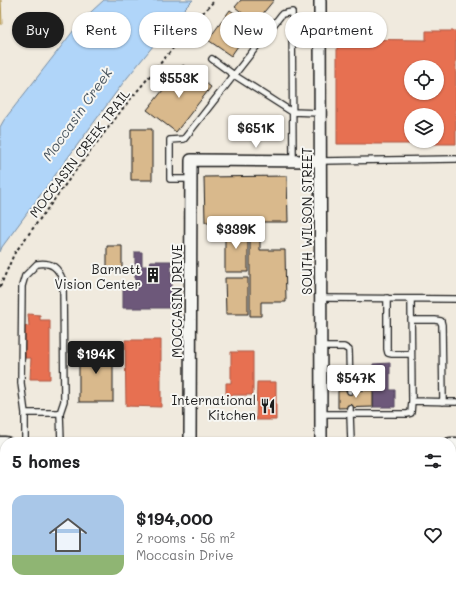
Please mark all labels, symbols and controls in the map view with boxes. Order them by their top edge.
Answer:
chip: Buy [12,12,64,48]
chip: Rent [72,12,131,48]
chip: Filters [139,12,212,48]
chip: New [220,12,277,48]
chip: Apartment [285,12,387,48]
map controls [404,60,444,148]
button: locate [404,60,444,100]
water label: Moccasin Creek [38,63,117,164]
pin: $553K [151,65,207,99]
text: $553K [159,69,199,86]
street label: MOCCASIN CREEK TRAIL [25,85,133,221]
button: layers [404,108,444,148]
pin: $651K [228,115,284,149]
text: $651K [237,119,275,136]
street label: SOUTH WILSON STREET [298,147,315,295]
pin: $339K [208,216,264,250]
text: $339K [216,220,256,237]
street label: MOCCASIN DRIVE [168,244,185,358]
place label: Barnett Vision Center [54,260,141,292]
building icon: Barnett Vision Center [144,266,162,284]
pin: $194K [68,341,124,375]
text: $194K [77,345,115,362]
pin: $547K [328,365,384,399]
text: $547K [336,369,376,386]
place label: International Kitchen [172,391,256,423]
restaurant icon: International Kitchen [259,397,277,415]
text: 5 homes [12,450,80,472]
icon: filters [422,450,444,472]
text: $194,000 [136,507,213,529]
icon: home [44,511,92,559]
icon: heart [422,524,444,546]
text: 2 rooms · 56 m² [136,529,235,546]
text: Moccasin Drive [136,546,233,563]

